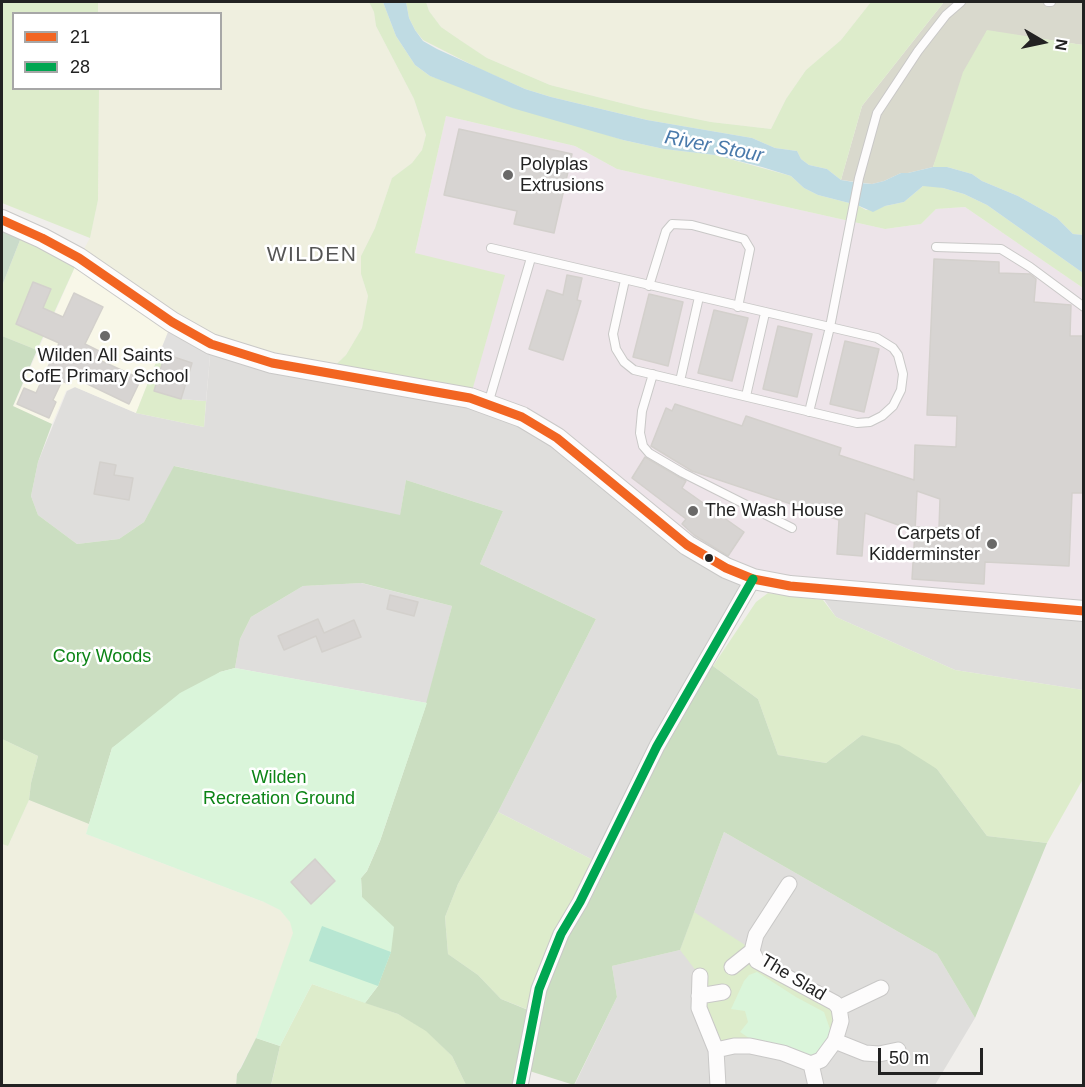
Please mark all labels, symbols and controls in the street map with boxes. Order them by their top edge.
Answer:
legend [12,12,222,90]
north arrow [1013,12,1073,72]
text: 21 [70,27,90,47]
text: N [1052,38,1071,52]
text: 28 [70,57,90,77]
water label: River Stour [663,126,765,168]
place label: Polyplas Extrusions [520,154,604,196]
marker: Polyplas Extrusions [501,168,515,182]
district label: WILDEN [267,242,357,268]
marker: Wilden All Saints CofE Primary School [98,329,112,343]
place label: Wilden All Saints CofE Primary School [21,345,189,388]
place label: The Wash House [705,500,843,522]
marker: The Wash House [686,504,700,518]
place label: Carpets of Kidderminster [869,523,980,566]
marker: Carpets of Kidderminster [985,537,999,551]
unlabelled marker [703,552,715,564]
park label: Cory Woods [53,646,151,668]
park label: Wilden Recreation Ground [203,767,355,810]
street label: The Slad [757,950,829,1006]
scale bar [881,1036,986,1074]
text: 50 m [889,1048,929,1068]

